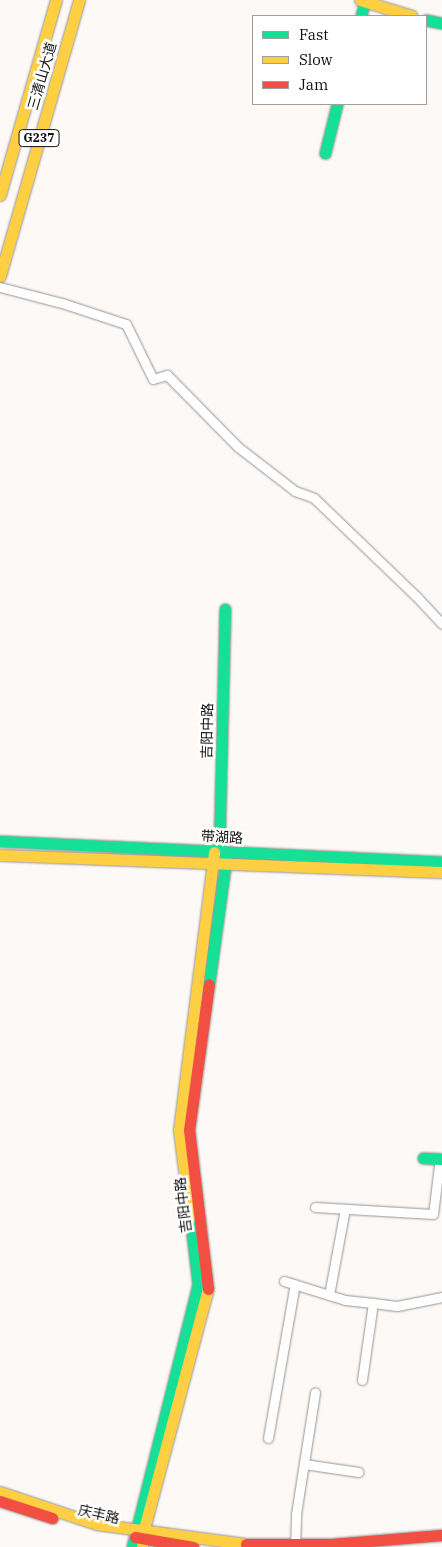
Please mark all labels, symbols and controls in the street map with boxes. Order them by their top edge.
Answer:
legend [252,15,427,105]
text: Fast [299,25,329,44]
street label: 三清山大道 [24,40,60,112]
text: Slow [299,50,332,69]
text: Jam [299,75,328,94]
road number: G237 [18,128,60,148]
street label: 吉阳中路 [198,703,216,759]
street label: 带湖路 [201,828,243,846]
street label: 吉阳中路 [171,1176,195,1234]
street label: 庆丰路 [77,1501,121,1527]

